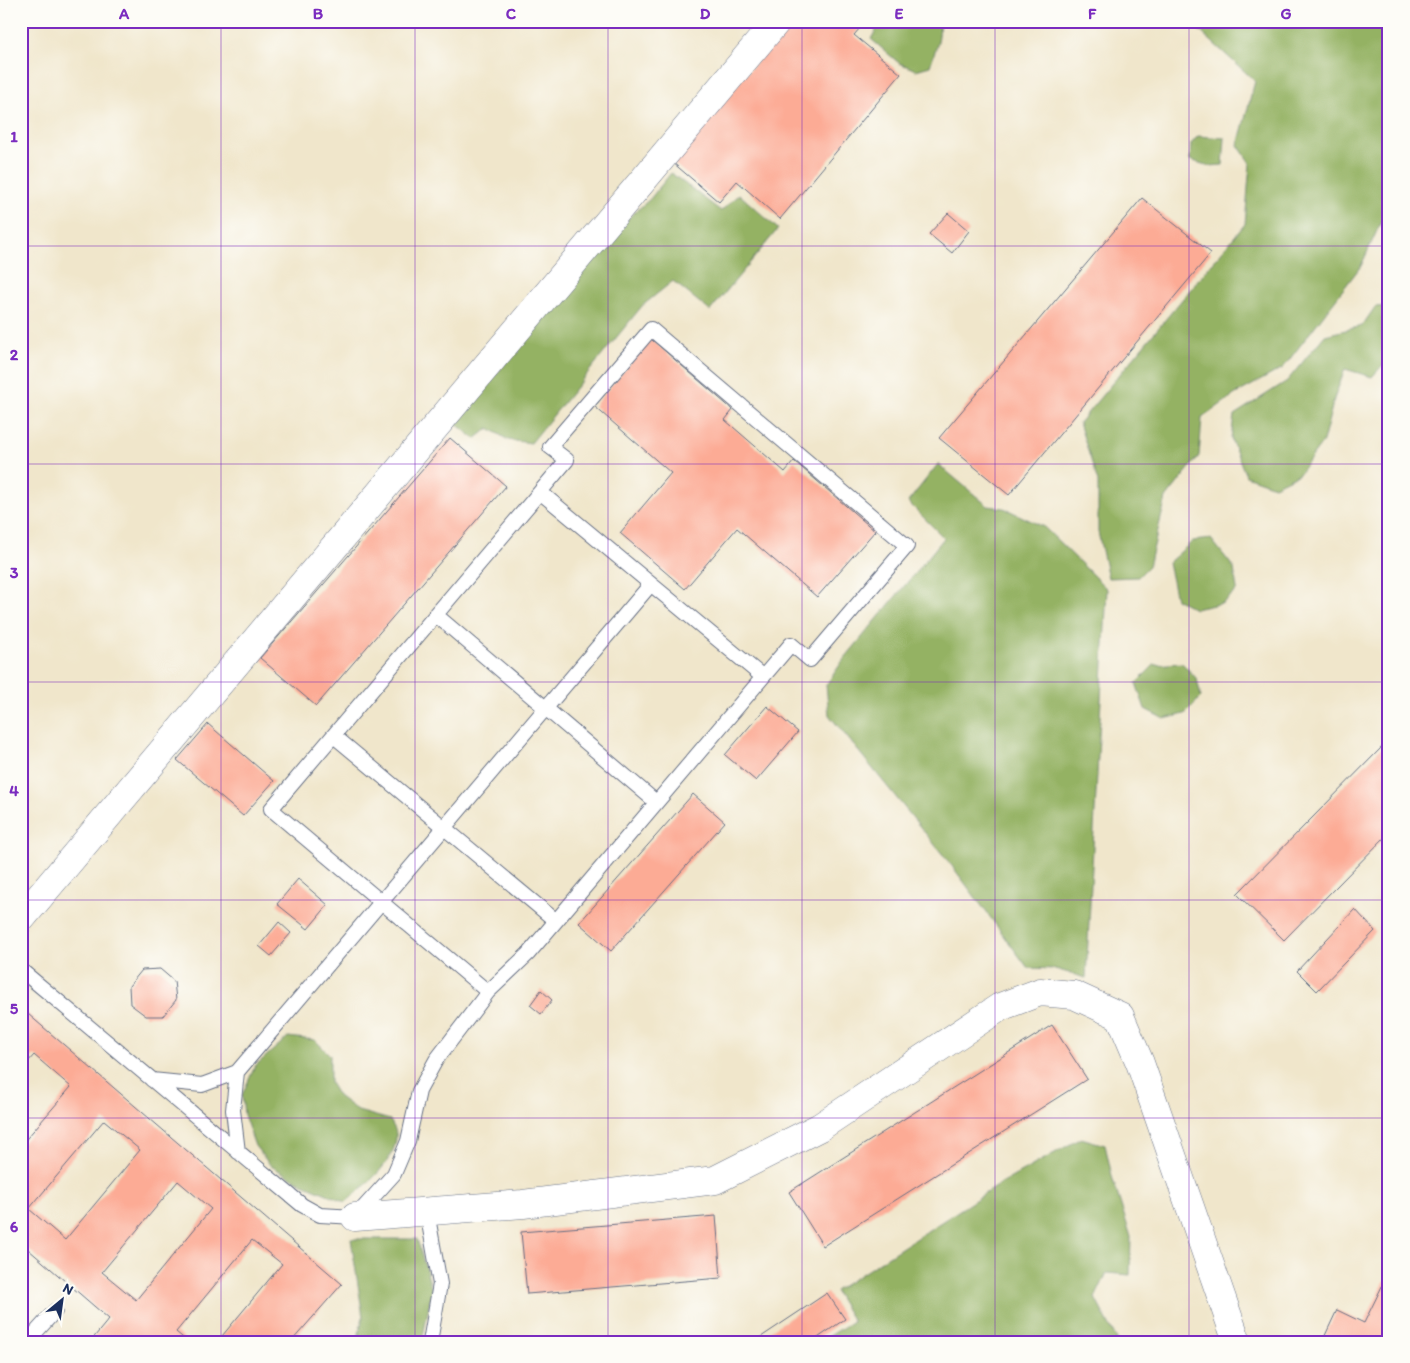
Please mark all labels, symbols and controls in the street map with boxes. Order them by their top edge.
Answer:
text: A [118,4,130,23]
text: B [313,4,324,23]
text: C [506,4,517,23]
text: D [700,4,711,23]
text: E [895,4,904,23]
text: F [1088,4,1097,23]
text: G [1280,4,1292,23]
text: 1 [10,127,18,146]
text: 2 [10,345,19,364]
text: 3 [10,563,19,582]
text: 4 [9,781,19,800]
text: 5 [10,999,19,1018]
text: 6 [10,1217,19,1236]
north arrow [38,1276,88,1326]
text: N [60,1279,76,1299]

